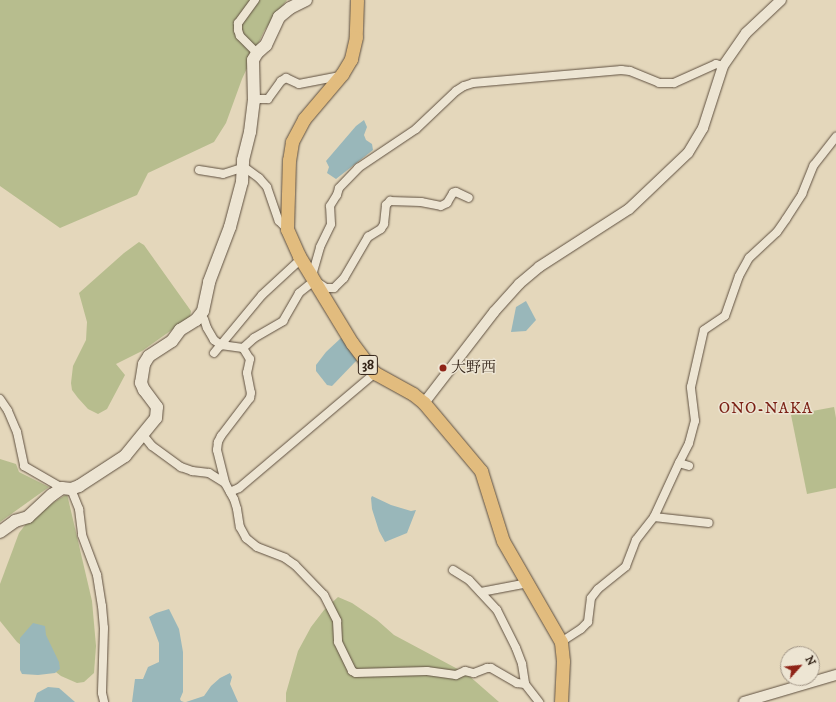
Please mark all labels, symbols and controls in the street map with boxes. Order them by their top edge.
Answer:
road number: 38 [357,353,379,377]
place label: 大野西 [451,359,496,377]
marker: 大野西 [438,363,448,373]
district label: ONO-NAKA [719,398,813,418]
north arrow [780,646,820,686]
text: N [802,654,818,668]

